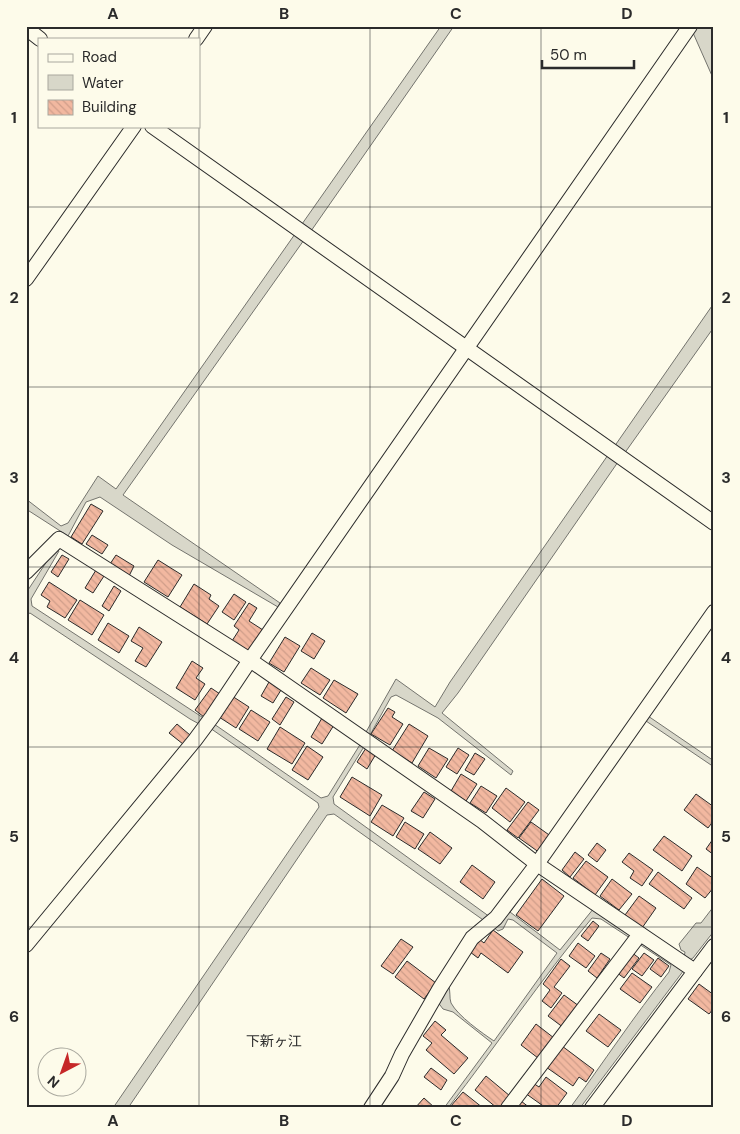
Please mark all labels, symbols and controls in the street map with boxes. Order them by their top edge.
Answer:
text: A [107,3,119,24]
text: B [279,3,289,24]
text: C [450,3,462,24]
text: D [621,3,633,24]
legend [38,38,200,128]
scale bar [542,38,635,70]
text: 50 m [550,45,587,65]
text: Road [82,47,117,67]
text: Water [82,73,124,93]
text: Building [82,97,137,117]
text: 1 [11,107,17,128]
text: 1 [723,107,729,128]
text: 2 [9,287,19,308]
text: 2 [721,287,731,308]
text: 3 [9,467,19,488]
text: 3 [721,467,731,488]
text: 4 [9,647,19,668]
text: 4 [721,647,731,668]
text: 5 [9,826,19,847]
text: 5 [721,826,731,847]
text: 6 [9,1006,19,1027]
text: 6 [721,1006,731,1027]
district label: 下新ヶ江 [246,1032,302,1050]
north arrow [38,1046,88,1096]
text: N [44,1072,63,1092]
text: A [107,1110,119,1131]
text: B [279,1110,289,1131]
text: C [450,1110,462,1131]
text: D [621,1110,633,1131]

